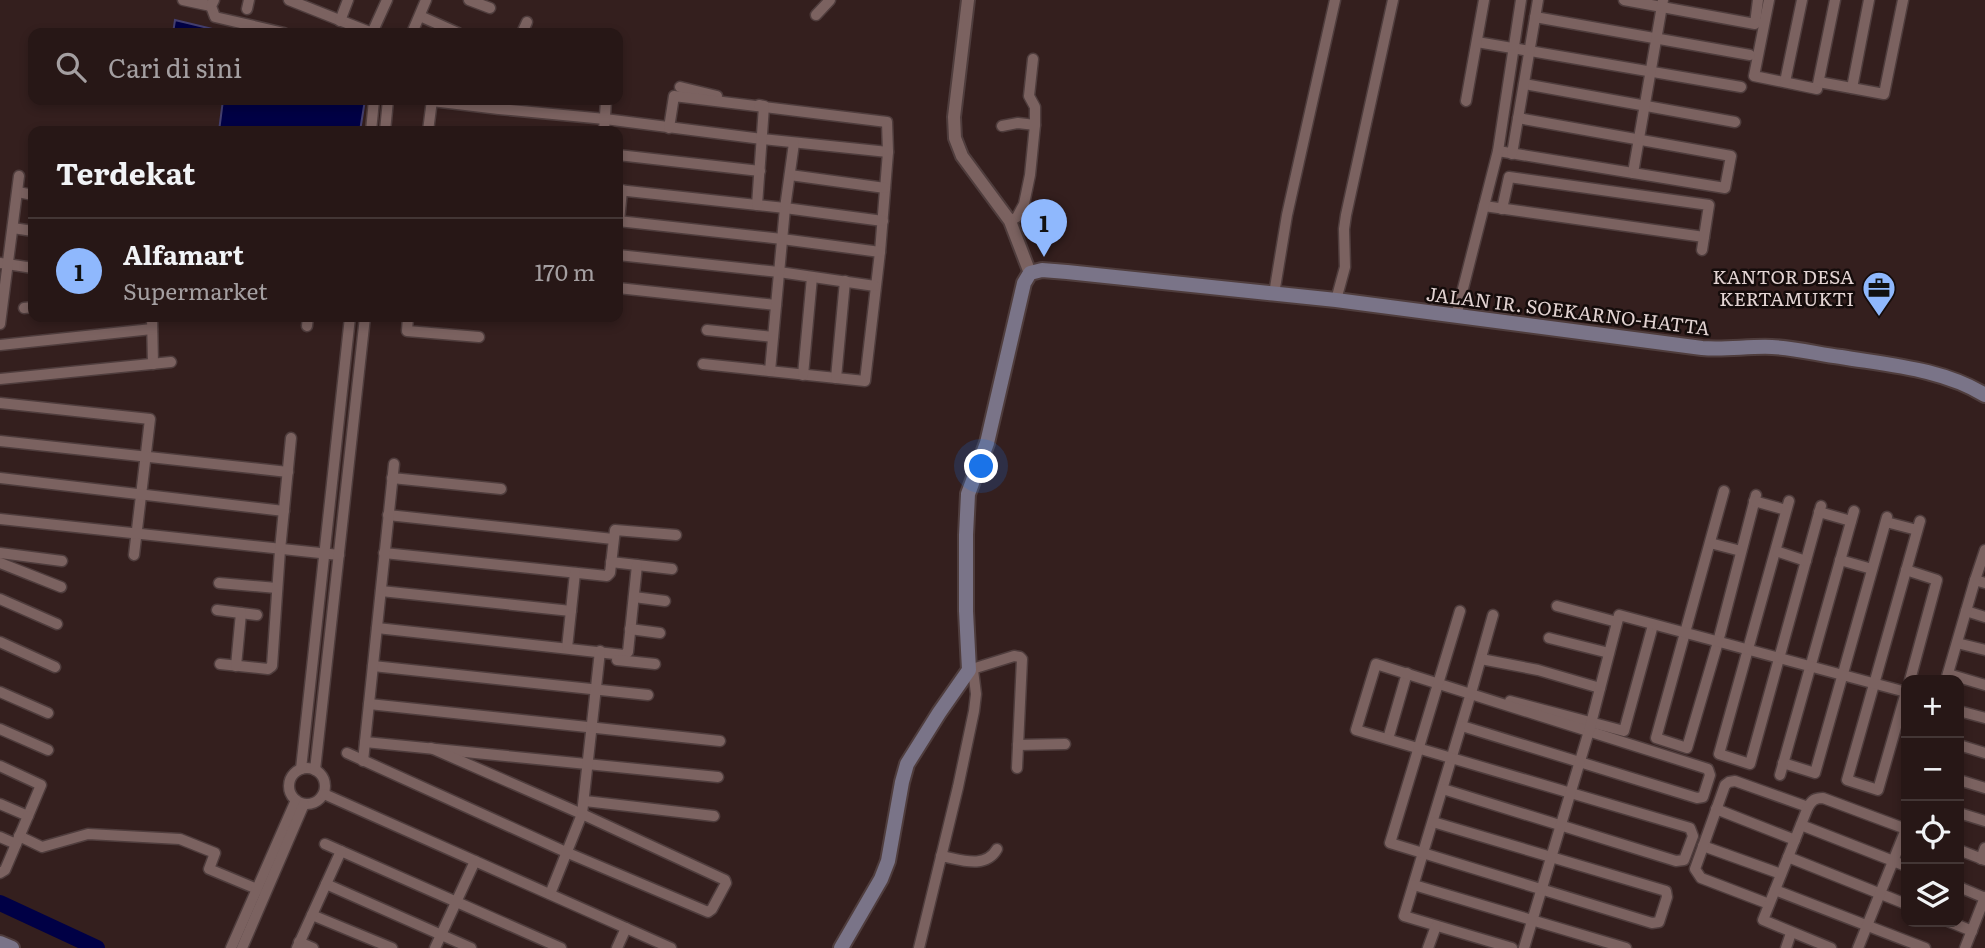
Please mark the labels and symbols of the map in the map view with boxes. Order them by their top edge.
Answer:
pin: 1 [1021,199,1067,257]
place label: KANTOR DESA KERTAMUKTI [1712,262,1854,312]
office icon: KANTOR DESA KERTAMUKTI [1860,269,1898,318]
street label: JALAN IR. SOEKARNO-HATTA [1425,279,1712,341]
your location [964,449,998,483]

